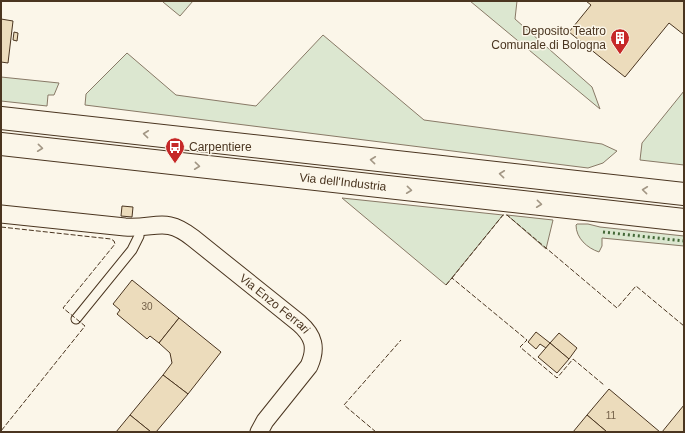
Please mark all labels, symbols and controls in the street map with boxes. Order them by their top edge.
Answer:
place label: Deposito Teatro Comunale di Bologna [491,24,606,52]
building icon: Deposito Teatro Comunale di Bologna [609,27,631,55]
one-way arrow [143,130,149,139]
bus stop icon: Carpentiere [164,136,186,164]
place label: Carpentiere [189,140,252,154]
one-way arrow [37,143,43,152]
one-way arrow [370,155,376,164]
one-way arrow [194,161,200,170]
street label: Via dell'Industria [299,170,388,194]
one-way arrow [499,170,505,179]
one-way arrow [406,185,412,194]
one-way arrow [642,186,648,195]
one-way arrow [536,199,542,208]
street label: Via Enzo Ferrari [237,271,313,336]
house number: 30 [141,301,153,312]
house number: 11 [606,410,617,421]

